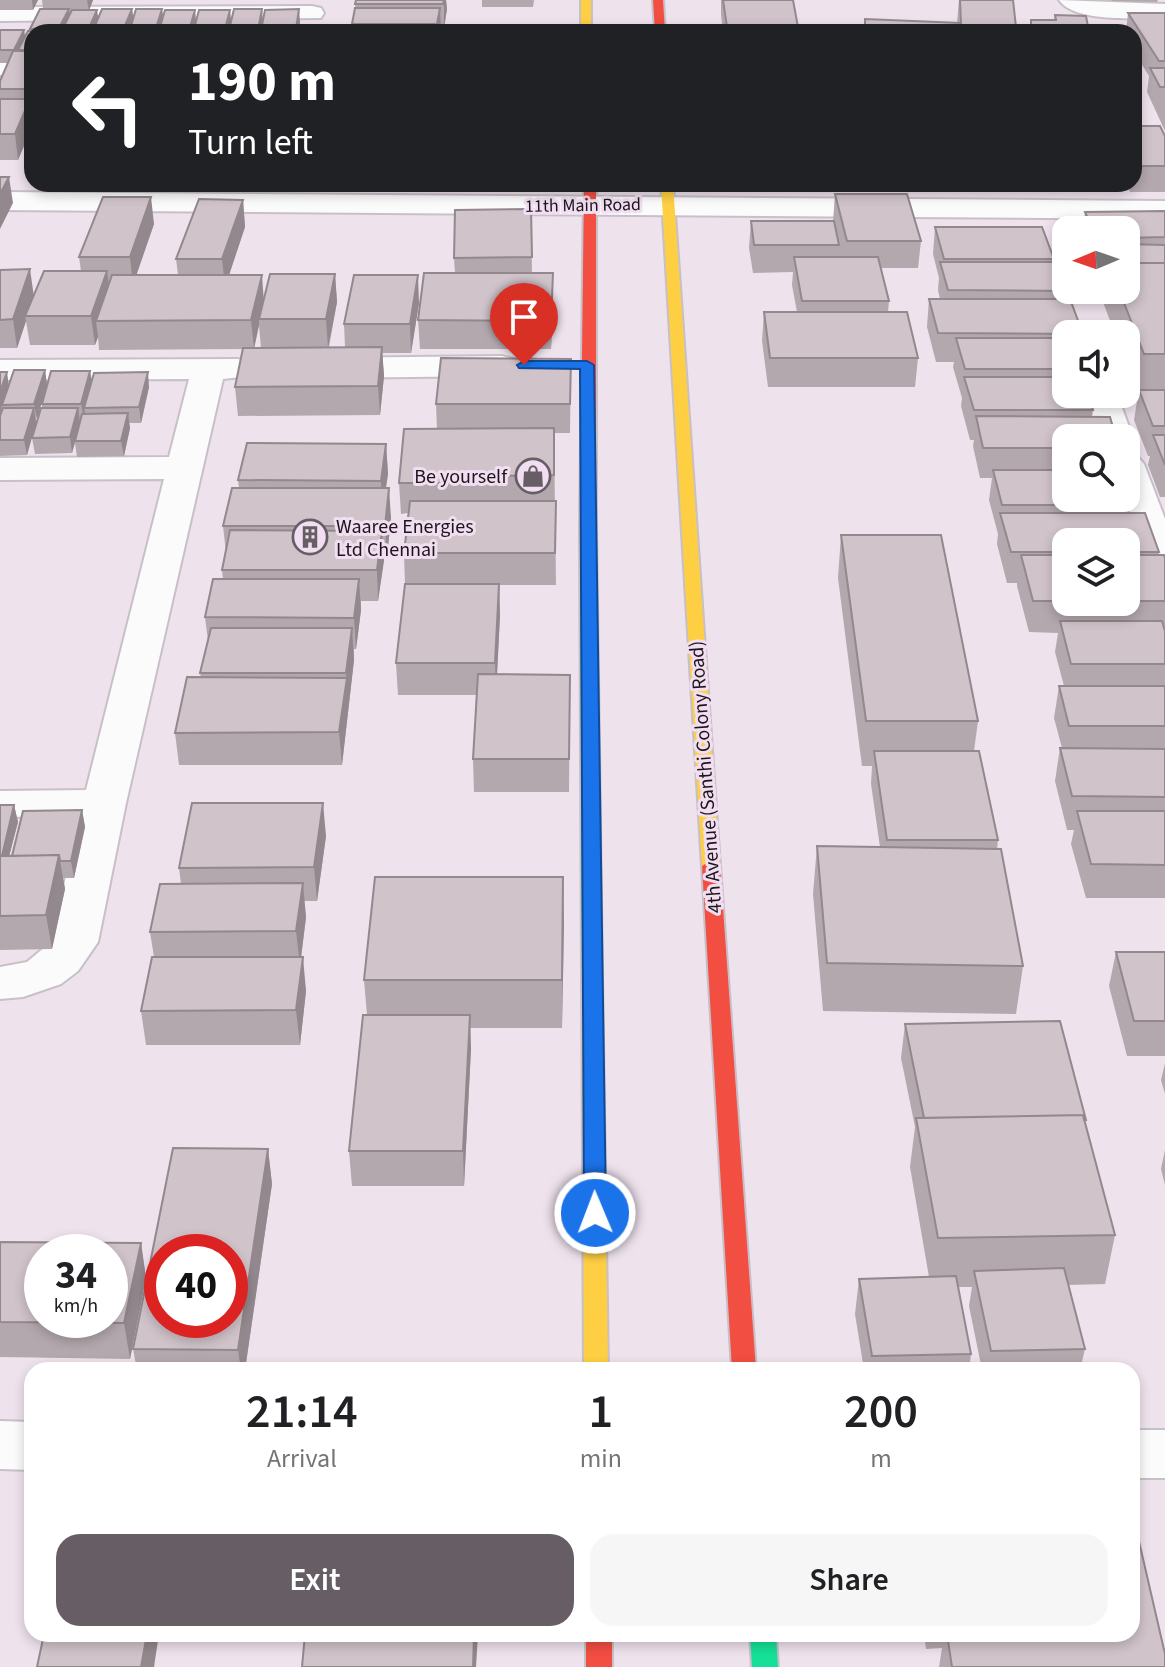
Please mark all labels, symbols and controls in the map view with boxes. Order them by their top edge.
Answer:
text: 190 m [188,43,336,122]
icon: left [56,56,160,160]
text: Turn left [188,117,313,168]
street label: 11th Main Road [525,192,641,219]
north arrow [1052,216,1140,304]
map controls [1052,216,1140,616]
pin [490,283,558,365]
icon: arrive [502,295,546,339]
button: sound [1052,320,1140,408]
button: search [1052,424,1140,512]
shop icon: Be yourself [514,457,552,495]
place label: Be yourself [414,463,508,491]
place label: Waaree Energies Ltd Chennai [336,513,474,564]
building icon: Waaree Energies Ltd Chennai [291,518,329,556]
button: layers [1052,528,1140,616]
street label: 4th Avenue (Santhi Colony Road) [683,640,729,914]
position arrow [553,1171,637,1255]
speed limit sign: 40 [144,1234,248,1338]
text: 34 [55,1247,97,1304]
text: km/h [54,1292,98,1320]
text: 21:14 [246,1378,358,1446]
text: 1 [589,1378,613,1446]
text: 200 [844,1378,918,1446]
text: Arrival [267,1440,337,1477]
text: min [580,1440,622,1477]
text: m [870,1440,892,1477]
button: Exit [56,1534,574,1626]
button: Share [590,1534,1108,1626]

